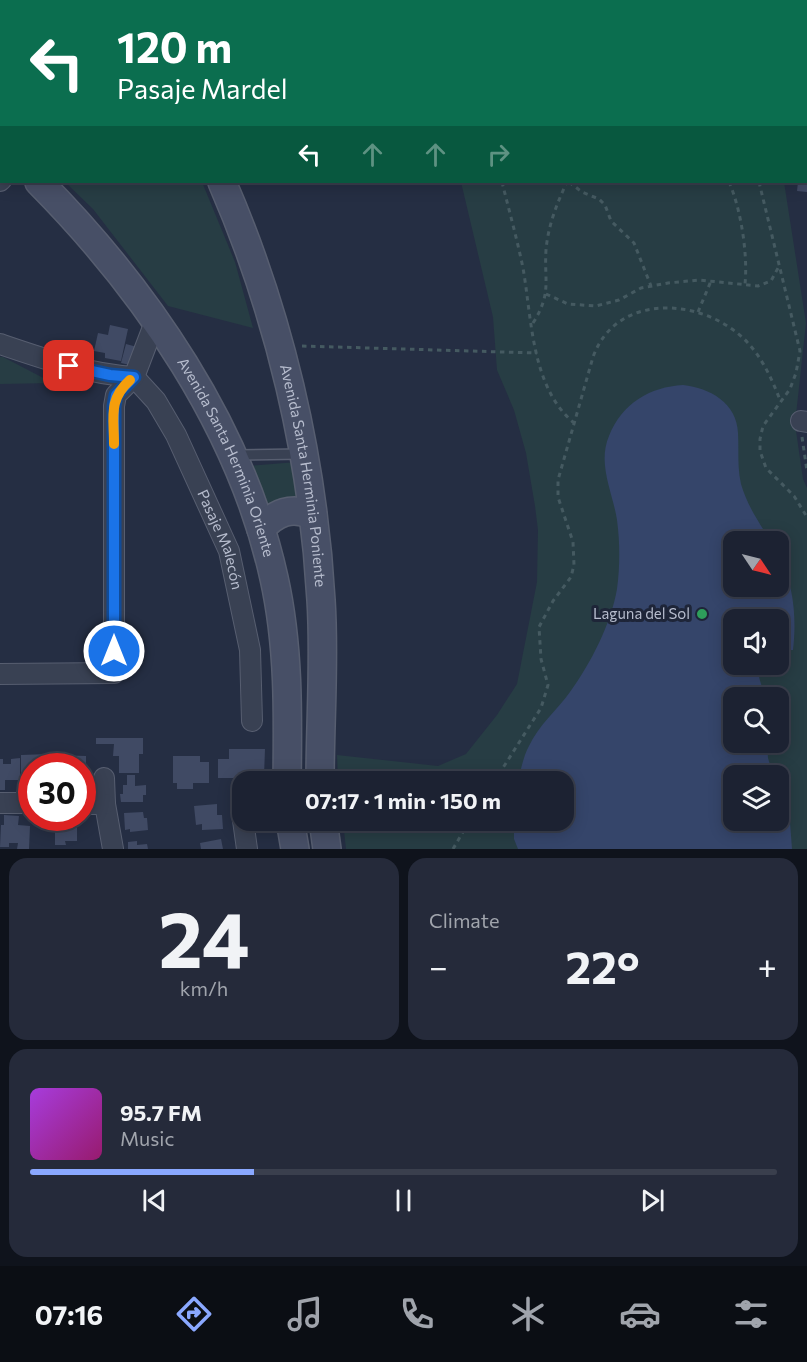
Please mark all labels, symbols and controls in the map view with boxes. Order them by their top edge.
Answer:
text: 120 m [117,20,232,72]
icon: left [18,24,96,102]
text: Pasaje Mardel [117,72,287,105]
icon: left [293,138,326,171]
icon: ahead [356,138,389,171]
icon: ahead [419,138,452,171]
icon: right [482,138,515,171]
pin [43,340,94,391]
icon: arrive [52,349,85,382]
street label: Avenida Santa Herminia Oriente [174,354,279,559]
street label: Avenida Santa Herminia Poniente [277,362,330,588]
street label: Pasaje Malecón [194,487,247,591]
north arrow [723,531,789,597]
map controls [723,531,789,831]
place label: Laguna del Sol [593,604,690,622]
marker: Laguna del Sol [695,607,709,621]
button: sound [723,609,789,675]
position arrow [82,619,146,683]
button: search [723,687,789,753]
speed limit sign: 30 [18,753,96,831]
button: layers [723,765,789,831]
text: 07:17 · 1 min · 150 m [305,787,501,814]
text: 24 [158,889,250,984]
text: Climate [429,908,499,932]
text: 22° [566,938,640,993]
text: − [429,945,448,986]
text: + [758,945,777,986]
text: km/h [180,976,228,1000]
text: 95.7 FM [120,1099,202,1126]
text: Music [120,1126,174,1150]
icon: previous [138,1184,171,1217]
icon: pause [387,1184,420,1217]
icon: next [636,1184,669,1217]
icon: directions [173,1293,215,1335]
icon: music [284,1293,326,1335]
icon: phone [396,1293,438,1335]
icon: climate [507,1293,549,1335]
icon: car [619,1293,661,1335]
icon: filters [730,1293,772,1335]
text: 07:16 [35,1298,103,1331]

